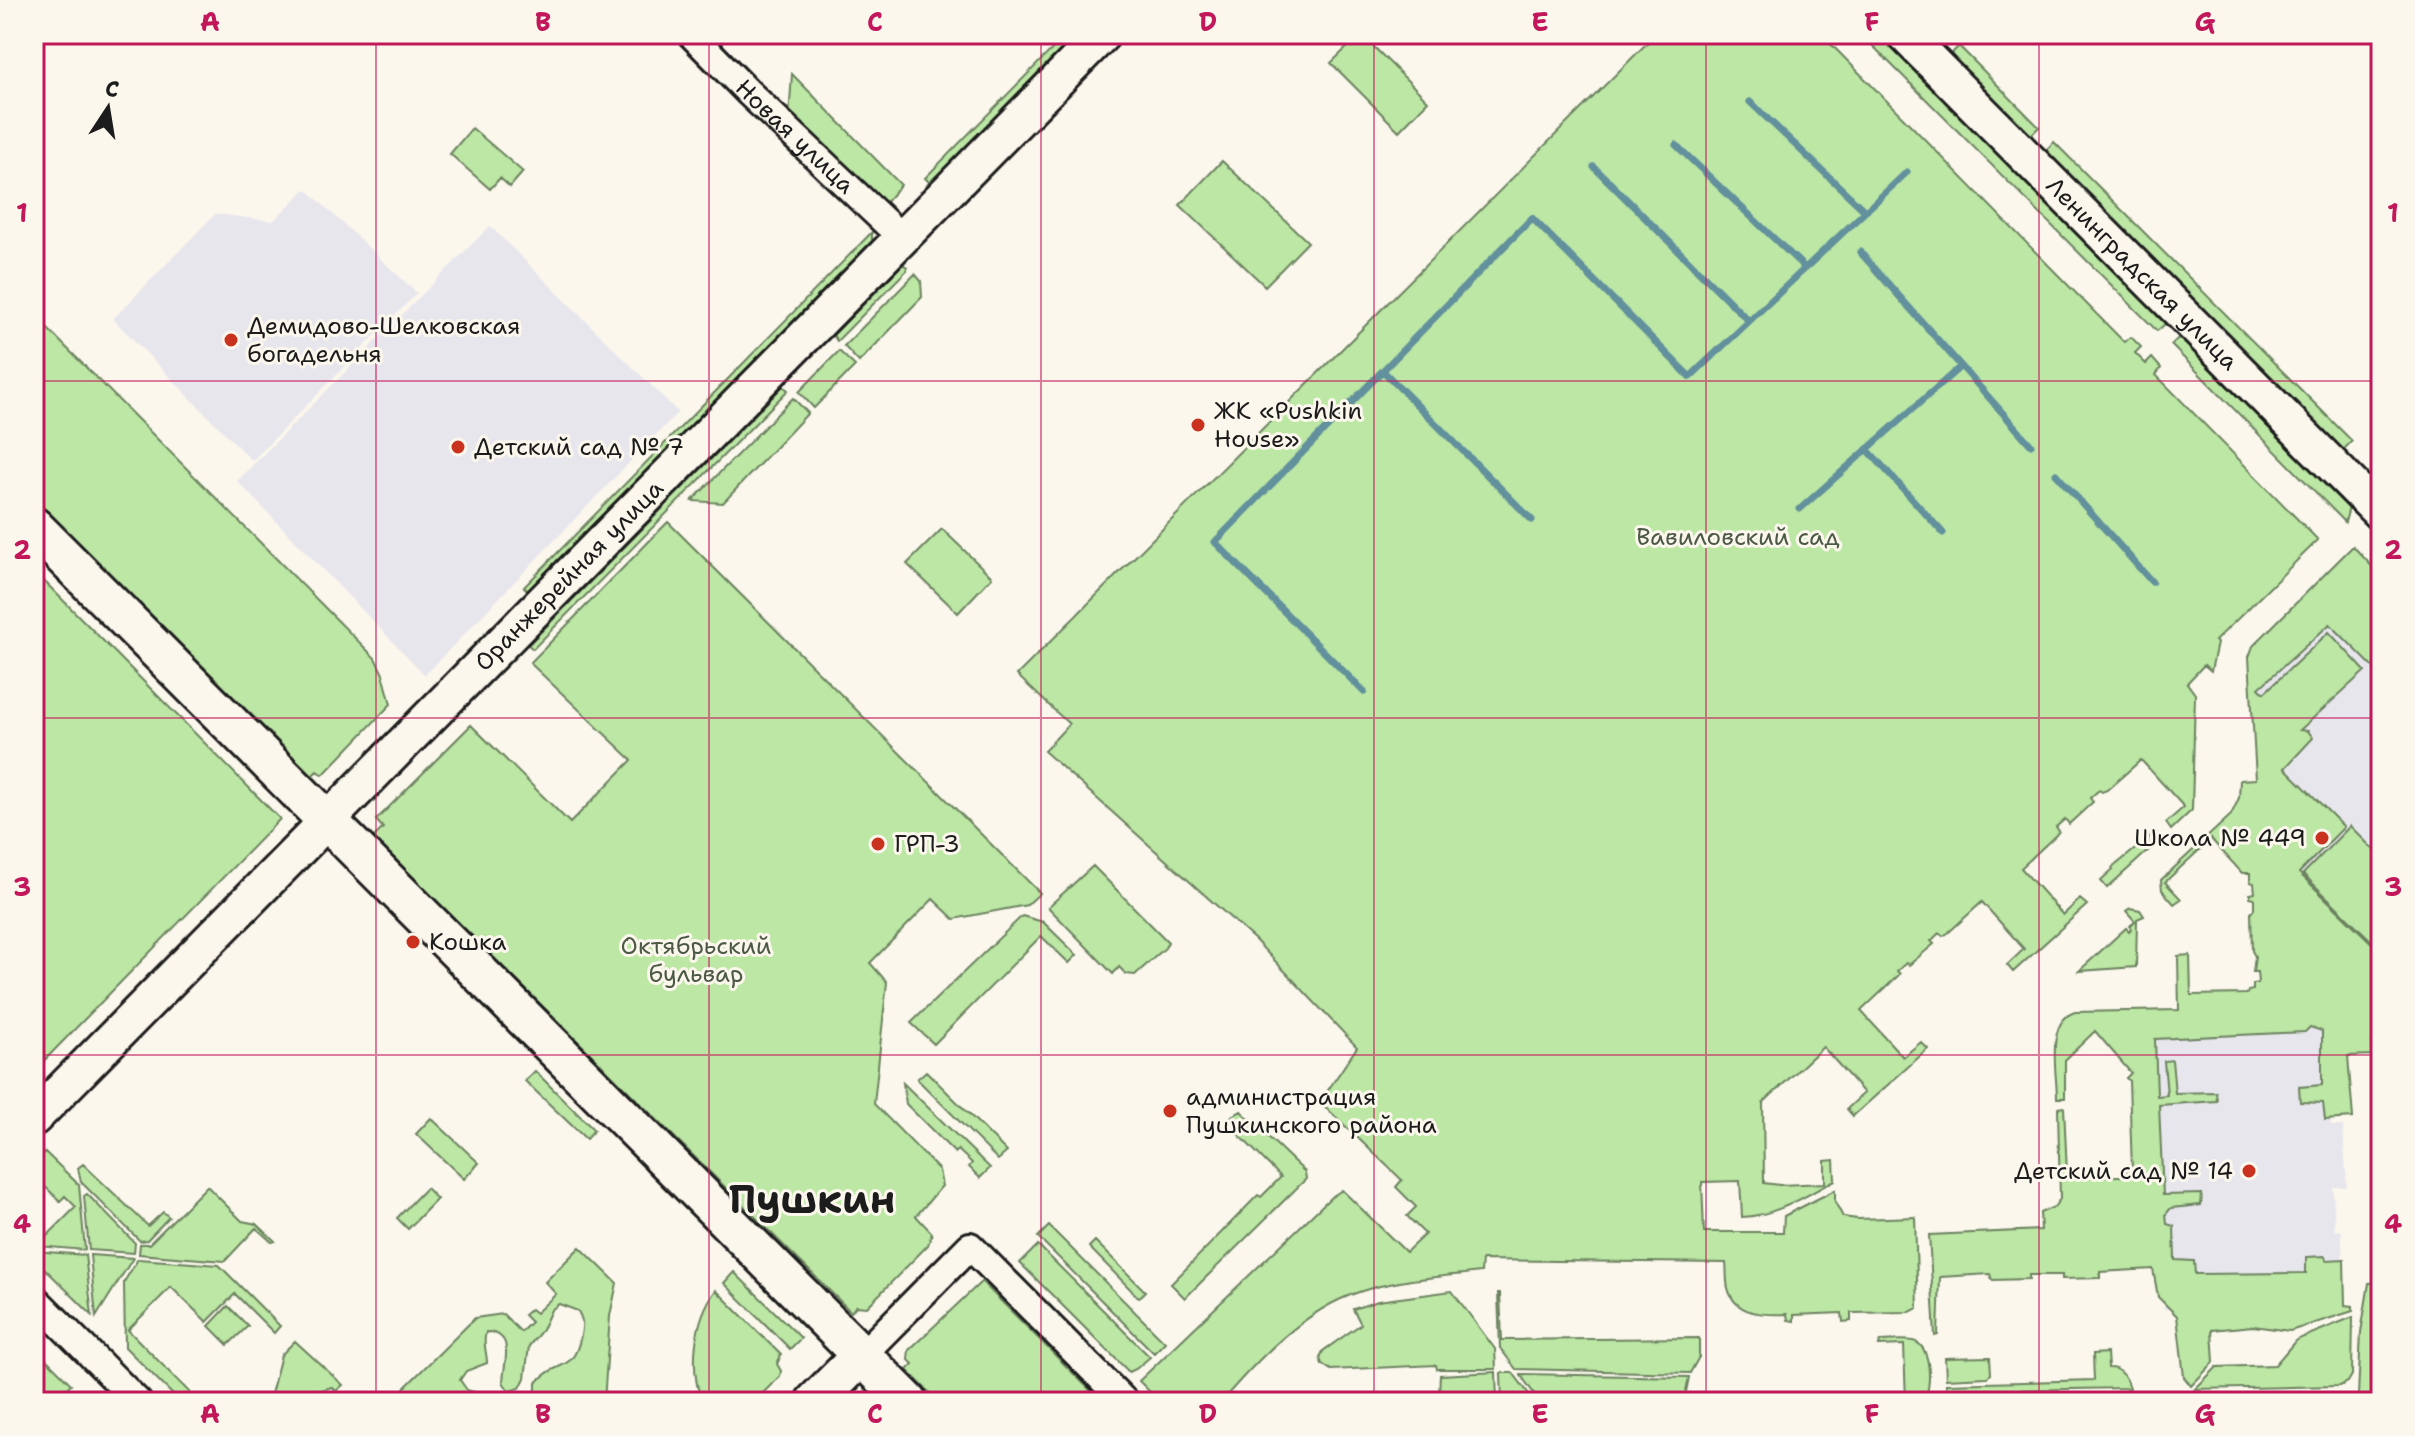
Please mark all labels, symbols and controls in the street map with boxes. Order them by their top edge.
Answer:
text: A [200,4,220,39]
text: B [535,4,551,39]
text: C [867,4,883,39]
text: D [1199,4,1217,39]
text: E [1531,4,1549,39]
text: F [1864,4,1880,39]
text: G [2195,4,2216,39]
north arrow [68,68,148,148]
street label: Новая улица [728,72,862,201]
text: С [102,73,122,105]
street label: Ленинградская улица [2039,170,2245,377]
text: 1 [16,195,28,230]
text: 1 [2387,195,2399,230]
place label: Демидово-Шелковская богадельня [247,310,520,370]
marker: Демидово-Шелковская богадельня [222,331,240,349]
place label: ЖК «Pushkin House» [1214,395,1362,455]
marker: ЖК «Pushkin House» [1189,416,1207,434]
place label: Детский сад № 7 [474,431,684,463]
marker: Детский сад № 7 [449,438,467,456]
street label: Оранжерейная улица [468,473,671,678]
park label: Вавиловский сад [1636,521,1840,553]
text: 2 [13,532,31,567]
text: 2 [2384,532,2402,567]
place label: Школа № 449 [2134,822,2306,854]
place label: ГРП-3 [894,828,960,860]
marker: Школа № 449 [2313,829,2331,847]
marker: ГРП-3 [869,835,887,853]
text: 3 [13,869,31,904]
text: 3 [2384,869,2402,904]
place label: Кошка [429,926,506,958]
park label: Октябрьский бульвар [621,930,772,990]
marker: Кошка [404,933,422,951]
place label: администрация Пушкинского района [1186,1081,1437,1141]
marker: администрация Пушкинского района [1161,1102,1179,1120]
place label: Детский сад № 14 [2014,1155,2233,1187]
marker: Детский сад № 14 [2240,1162,2258,1180]
district label: Пушкин [729,1172,895,1226]
text: 4 [13,1206,31,1241]
text: 4 [2384,1206,2402,1241]
text: A [200,1396,220,1431]
text: B [535,1396,551,1431]
text: C [867,1396,883,1431]
text: D [1199,1396,1217,1431]
text: E [1531,1396,1549,1431]
text: F [1864,1396,1880,1431]
text: G [2195,1396,2216,1431]

